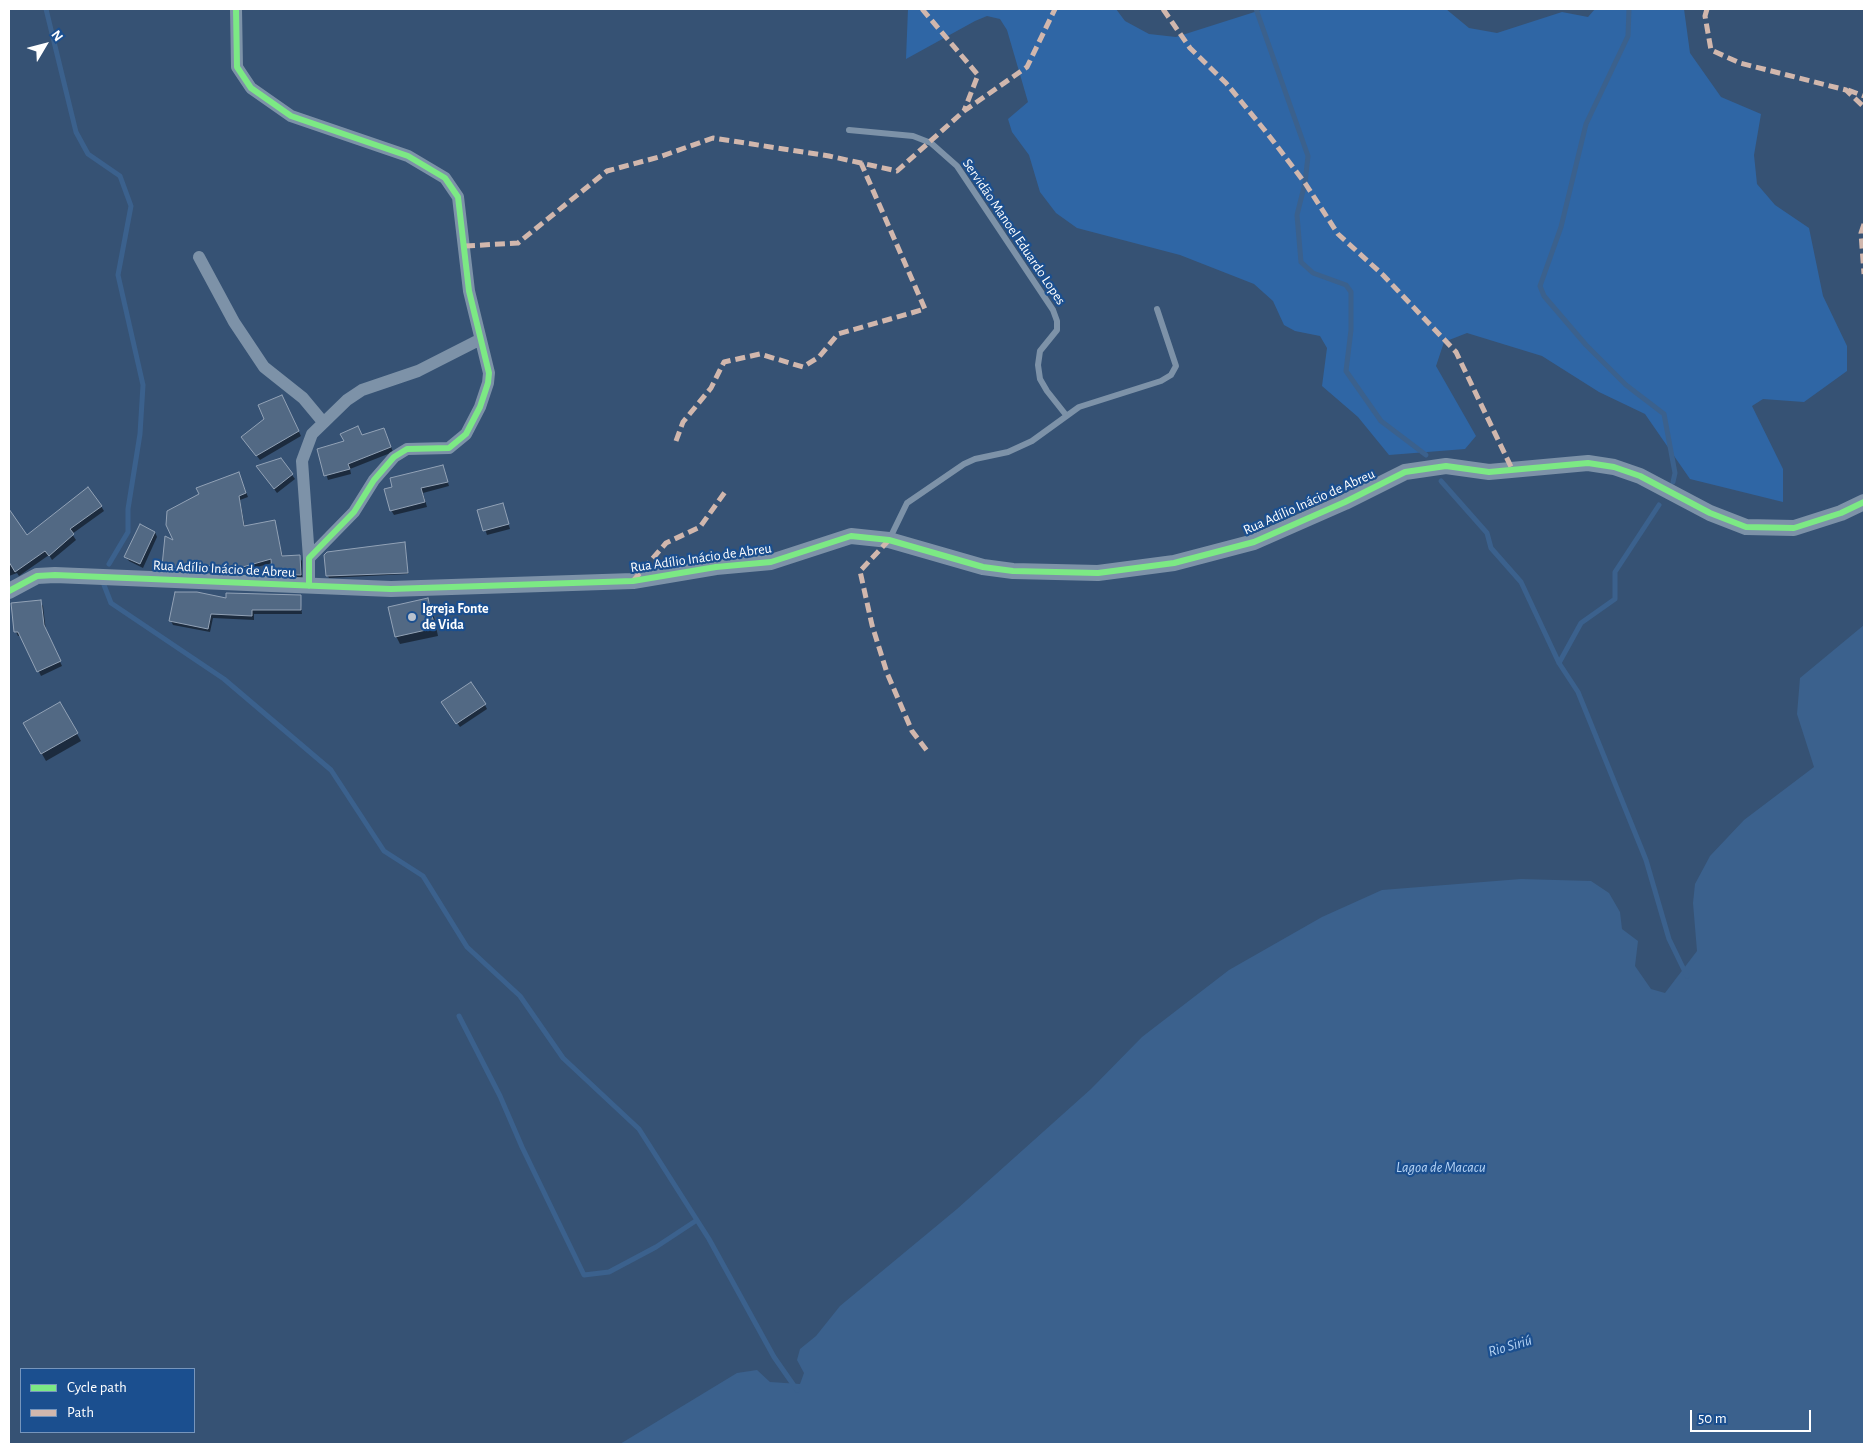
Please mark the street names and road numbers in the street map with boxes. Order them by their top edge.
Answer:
street label: Servidão Manoel Eduardo Lopes [959,156,1069,308]
street label: Rua Adílio Inácio de Abreu [1241,465,1377,539]
street label: Rua Adílio Inácio de Abreu [629,540,773,576]
street label: Rua Adílio Inácio de Abreu [152,557,296,581]

